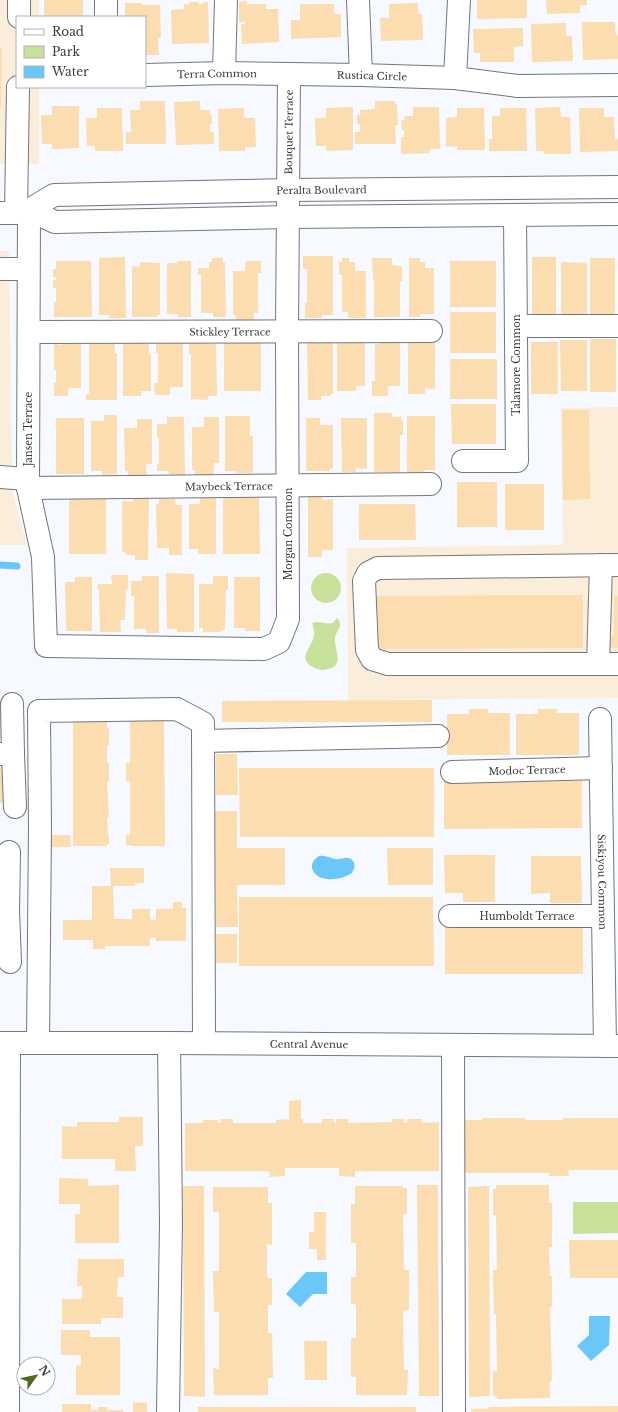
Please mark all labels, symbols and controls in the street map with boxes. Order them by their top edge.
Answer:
legend [16,16,146,88]
text: Road [52,24,84,39]
text: Park [52,44,80,59]
text: Water [51,64,89,79]
street label: Terra Common [177,66,257,81]
street label: Rustica Circle [337,68,408,83]
street label: Bouquet Terrace [282,89,295,175]
street label: Peralta Boulevard [276,183,367,197]
street label: Talamore Common [510,314,523,416]
street label: Stickley Terrace [189,325,271,338]
street label: Jansen Terrace [22,391,35,468]
street label: Maybeck Terrace [185,479,273,493]
street label: Morgan Common [282,488,295,580]
street label: Modoc Terrace [488,762,566,778]
street label: Siskiyou Common [595,834,610,930]
street label: Humboldt Terrace [480,910,575,923]
street label: Central Avenue [270,1037,349,1051]
north arrow [16,1356,56,1396]
text: N [36,1362,53,1379]

